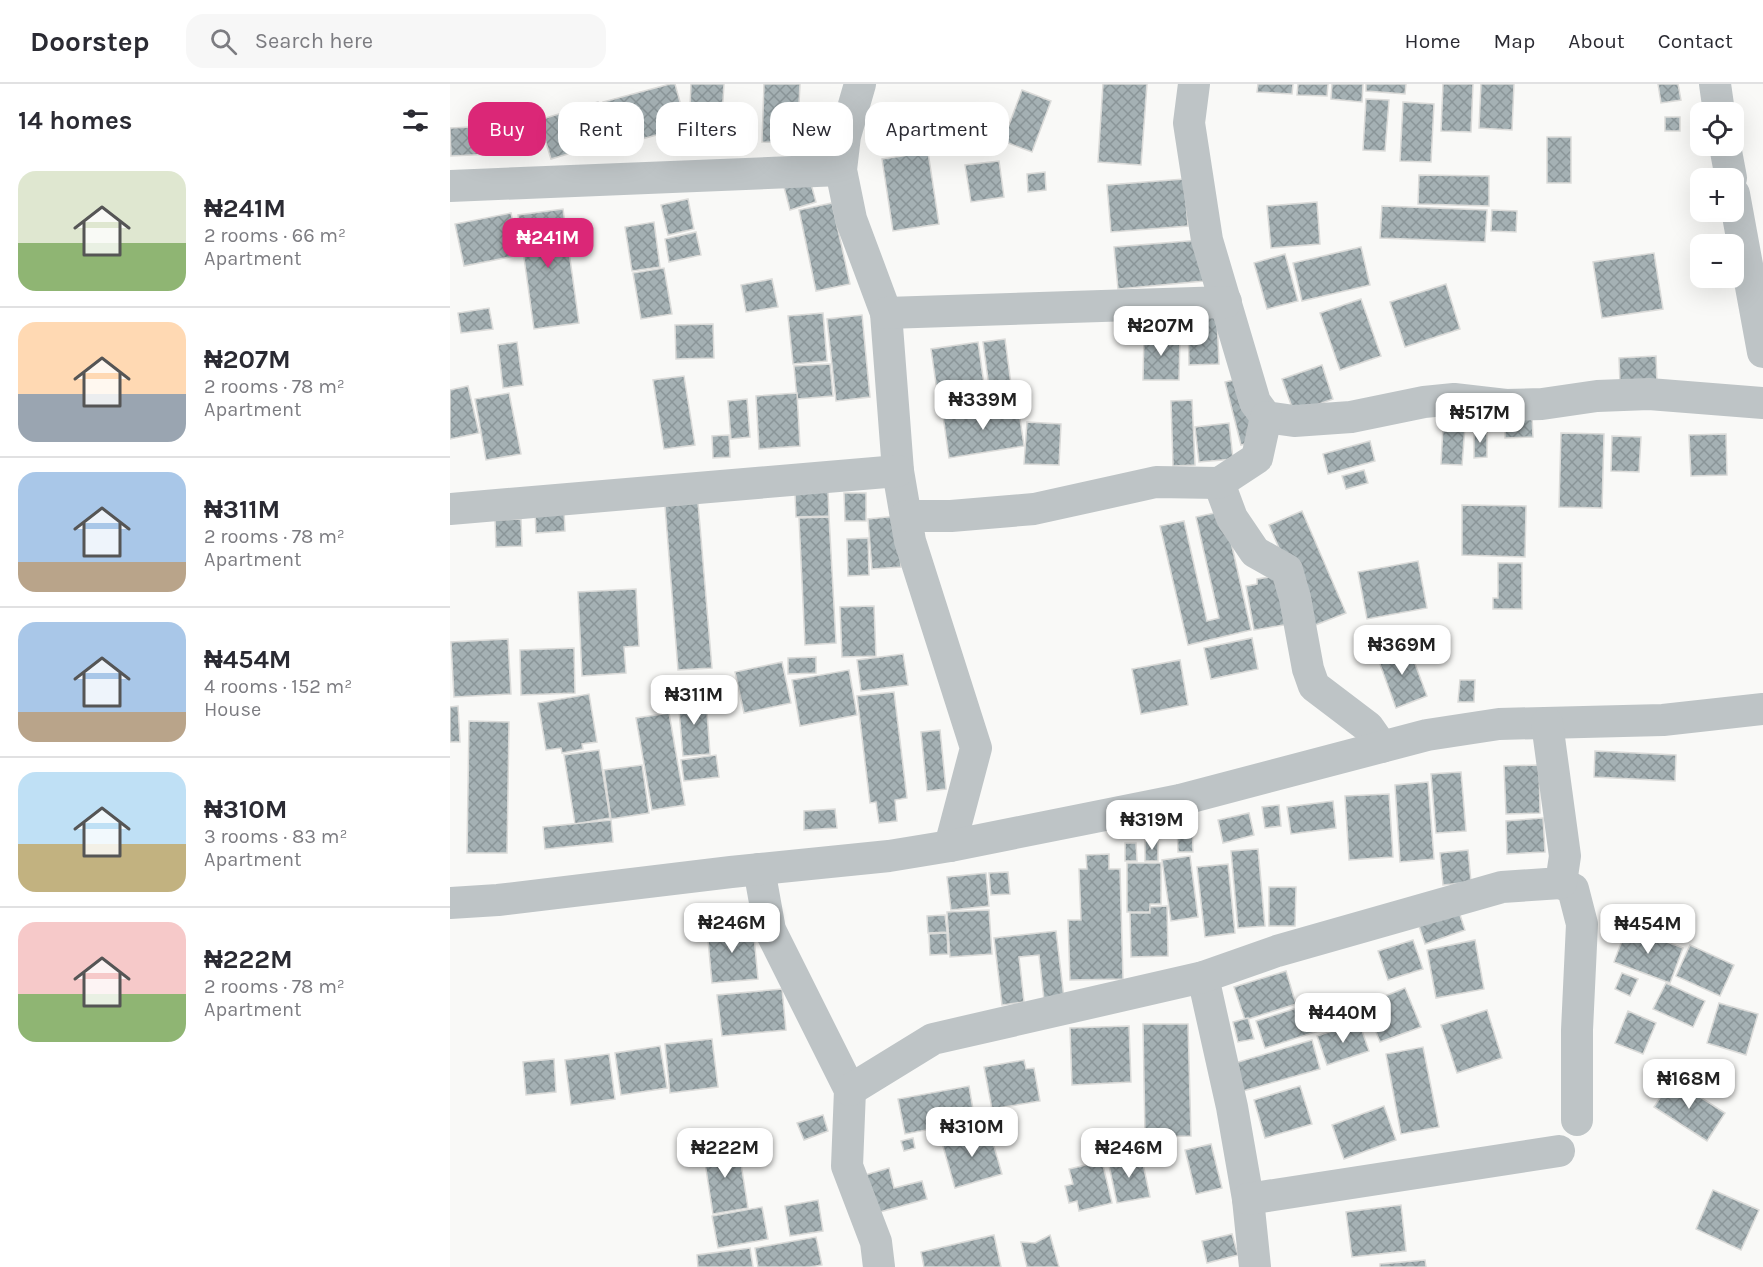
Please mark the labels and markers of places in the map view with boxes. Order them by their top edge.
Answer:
pin: ₦241M [506,218,590,269]
pin: ₦207M [1119,306,1203,357]
pin: ₦339M [941,380,1025,431]
pin: ₦517M [1438,393,1522,444]
pin: ₦369M [1360,625,1444,676]
pin: ₦311M [652,675,736,726]
pin: ₦319M [1110,800,1194,851]
pin: ₦246M [690,903,774,954]
pin: ₦454M [1606,904,1690,955]
pin: ₦440M [1301,993,1385,1044]
pin: ₦168M [1647,1059,1731,1110]
pin: ₦310M [930,1107,1014,1158]
pin: ₦222M [683,1128,767,1179]
pin: ₦246M [1087,1128,1171,1179]

